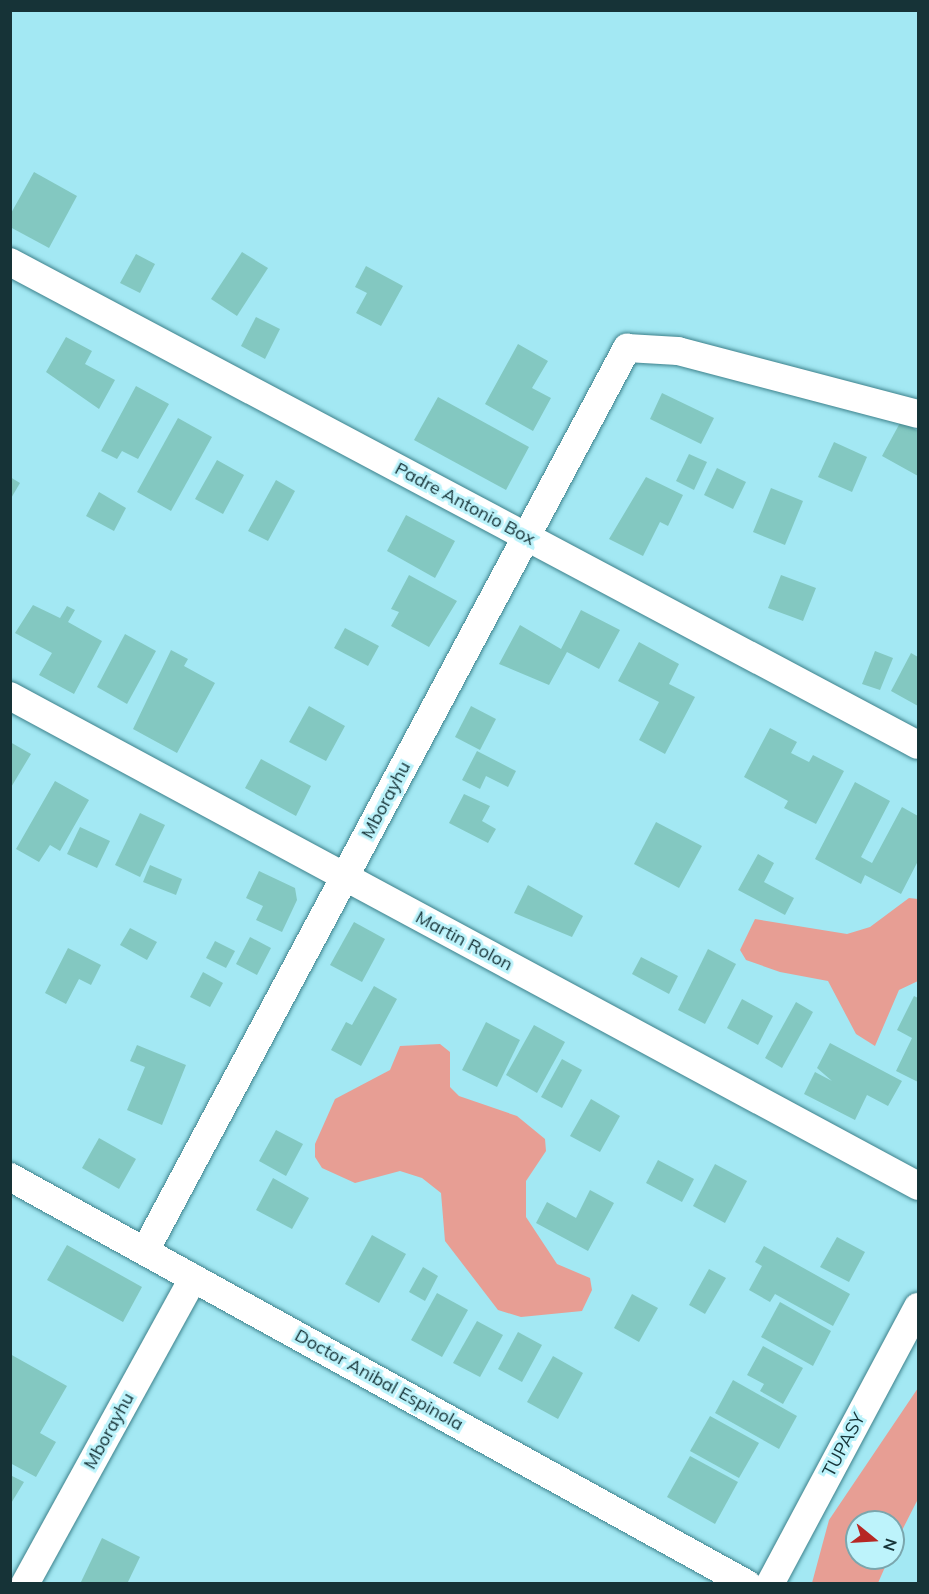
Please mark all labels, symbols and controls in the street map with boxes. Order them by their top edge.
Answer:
street label: Padre Antonio Box [391,458,539,550]
street label: Mborayhu [357,758,415,842]
street label: Martin Rolon [412,906,516,976]
street label: Doctor Anibal Espinola [291,1325,467,1435]
street label: Mborayhu [79,1389,139,1473]
street label: TUPASY [818,1409,870,1481]
north arrow [845,1510,905,1570]
text: N [879,1536,902,1554]

